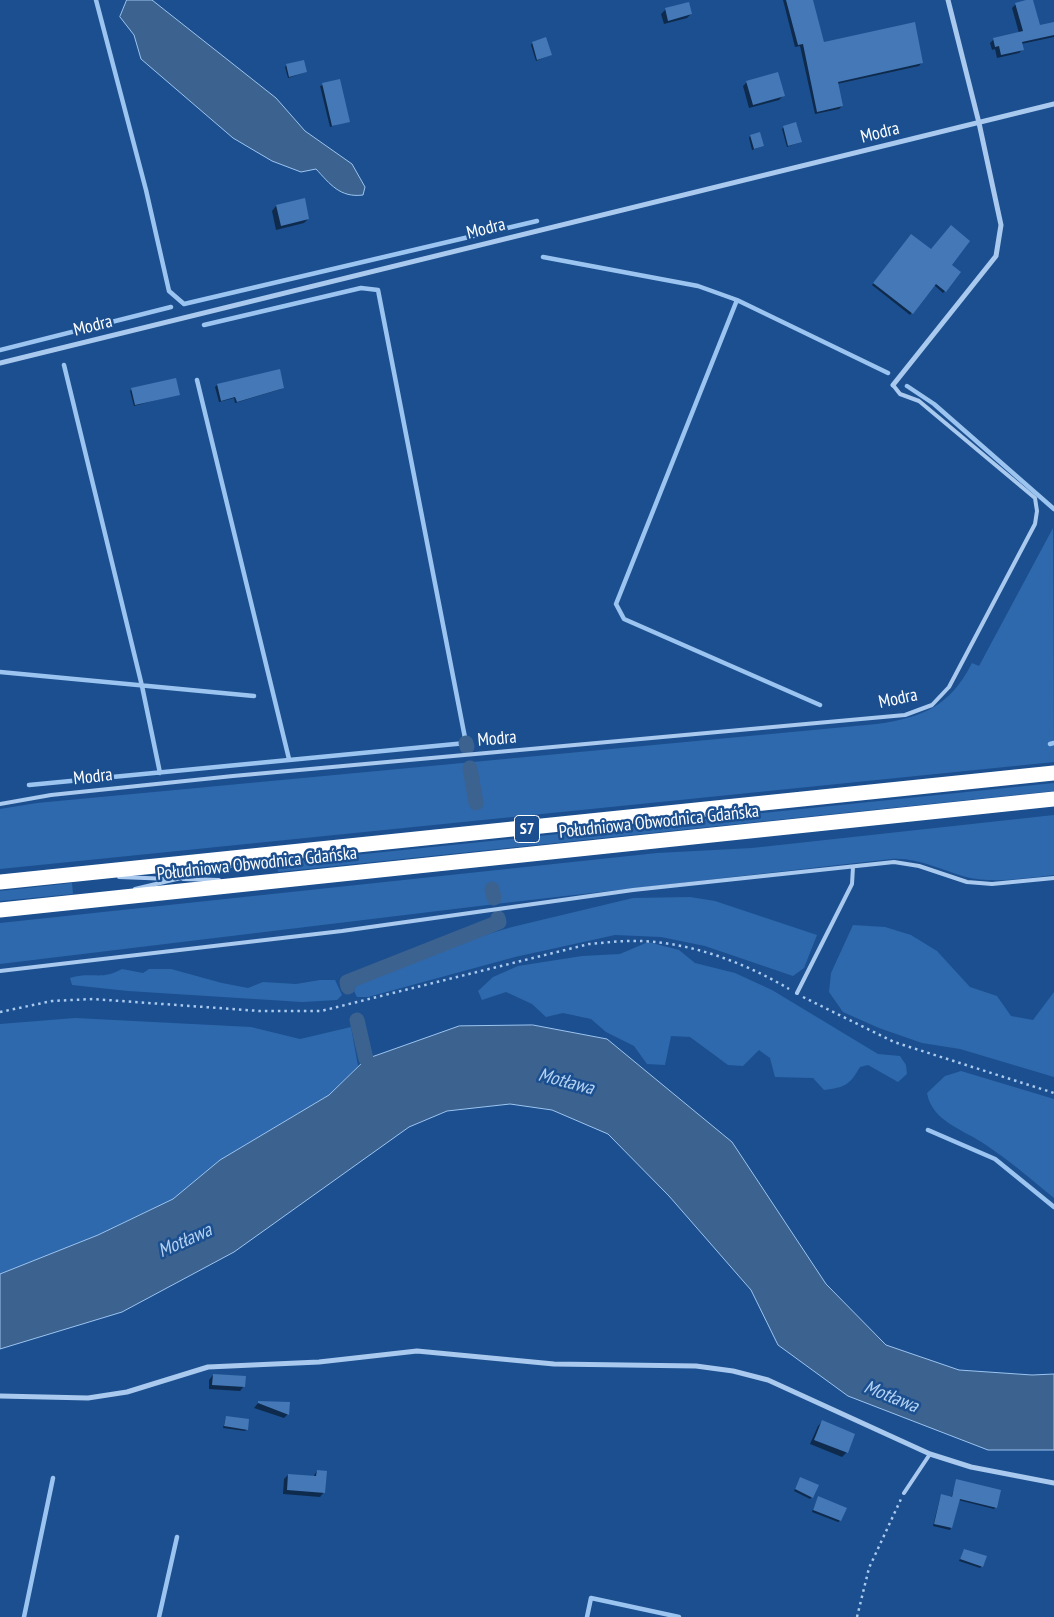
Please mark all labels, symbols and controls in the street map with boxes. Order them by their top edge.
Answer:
street label: Modra [858,118,902,148]
street label: Modra [464,214,508,244]
street label: Modra [71,311,115,341]
street label: Modra [877,684,919,714]
street label: Modra [477,727,517,751]
street label: Modra [72,764,114,790]
street label: Południowa Obwodnica Gdańska [558,801,760,843]
road number: S7 [514,816,540,842]
street label: Południowa Obwodnica Gdańska [156,843,358,885]
water label: Motława [536,1064,596,1100]
water label: Motława [155,1219,215,1263]
water label: Motława [861,1376,921,1418]

